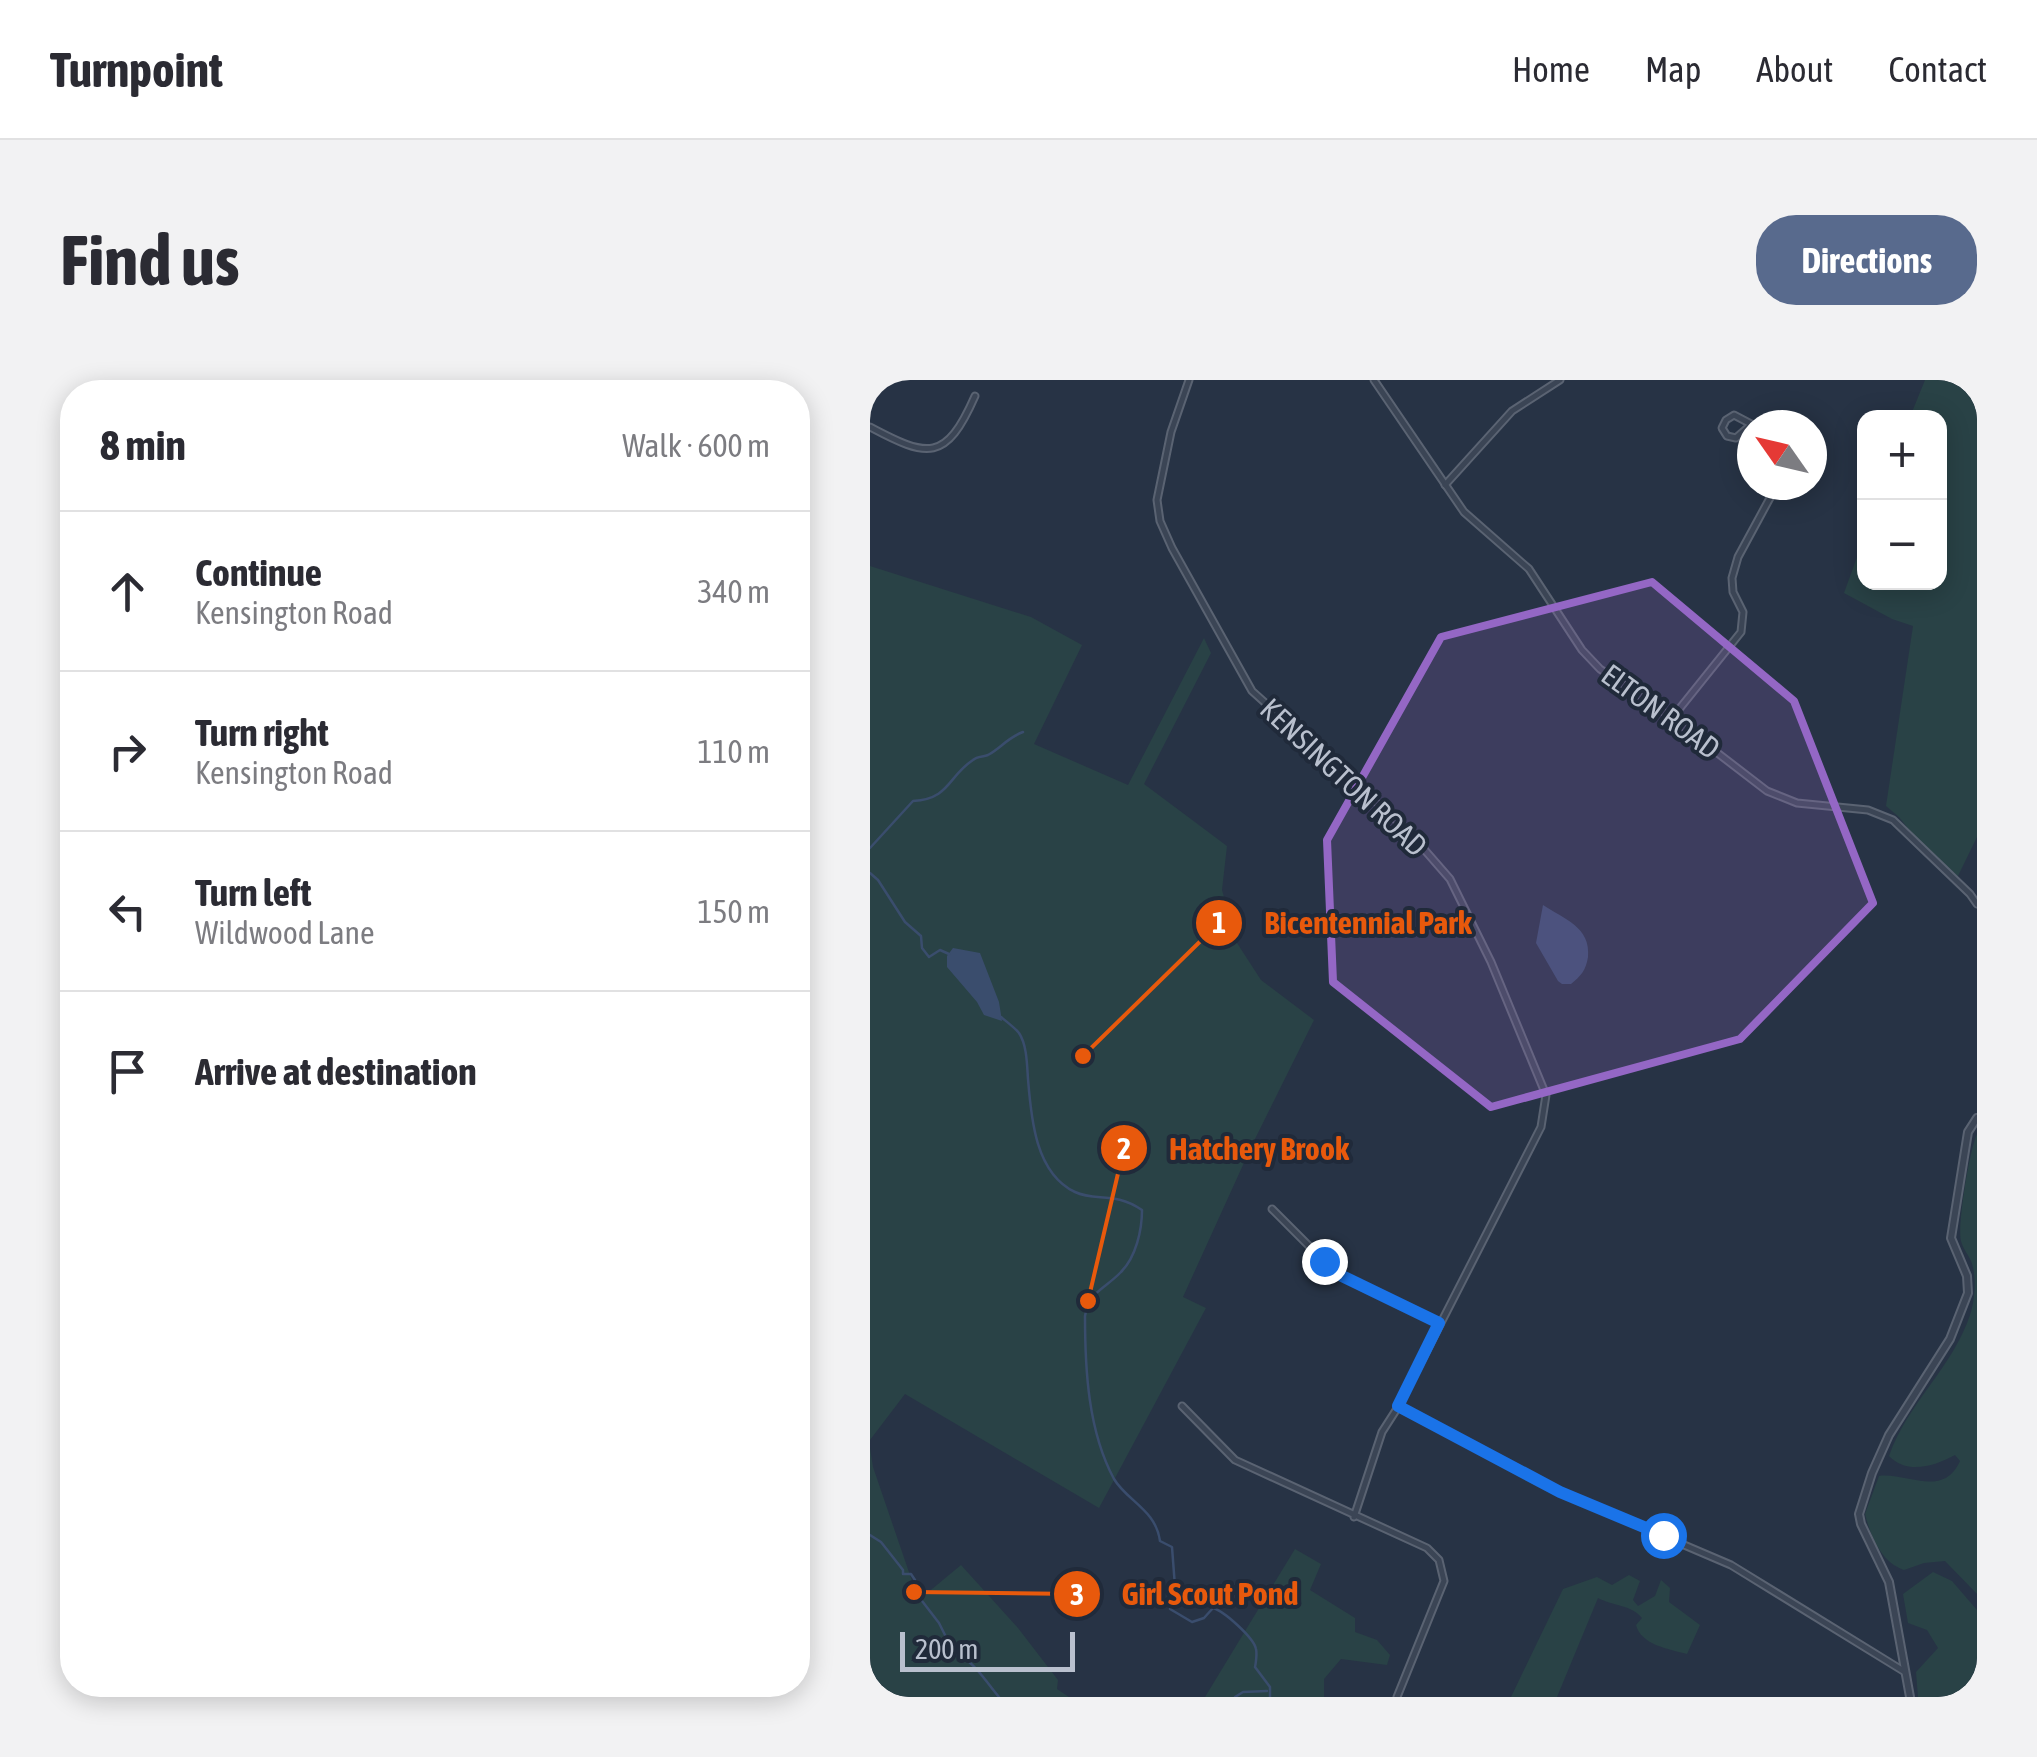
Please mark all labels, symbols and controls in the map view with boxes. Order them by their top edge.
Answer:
text: Turnpoint [50,42,223,97]
text: Home [1512,49,1590,89]
text: Map [1645,49,1701,89]
text: About [1756,49,1833,89]
text: Contact [1888,49,1987,89]
button: Directions [1756,215,1977,305]
text: Find us [60,220,240,300]
north arrow [1737,410,1827,500]
map controls [1857,410,1947,590]
button: + [1857,410,1947,500]
text: 8 min [100,421,186,469]
text: Walk · 600 m [622,427,770,464]
button: − [1857,500,1947,590]
text: Continue [195,551,322,594]
icon: ahead [100,564,155,619]
text: 340 m [697,573,770,610]
text: Kensington Road [195,594,393,631]
street label: ELTON ROAD [1595,657,1727,765]
street label: KENSINGTON ROAD [1254,691,1434,863]
text: Turn right [195,711,329,754]
icon: right [100,724,155,779]
text: 110 m [697,733,770,770]
text: Kensington Road [195,754,393,791]
text: Turn left [195,871,311,914]
icon: left [100,884,155,939]
callout: Bicentennial Park [1194,892,1492,954]
text: 150 m [697,893,770,930]
text: Bicentennial Park [1264,904,1473,941]
text: 1 [1212,905,1226,939]
text: Wildwood Lane [195,914,375,951]
icon: arrive [100,1044,155,1099]
text: Arrive at destination [195,1050,477,1093]
callout: Hatchery Brook [1099,1117,1369,1179]
text: Hatchery Brook [1169,1130,1350,1167]
text: 2 [1117,1131,1131,1165]
route end [1302,1239,1348,1285]
route start [1641,1513,1687,1559]
callout: Girl Scout Pond [1052,1563,1319,1625]
text: Girl Scout Pond [1121,1575,1299,1612]
text: 3 [1070,1577,1084,1611]
scale bar [900,1627,1075,1672]
text: 200 m [915,1633,978,1665]

